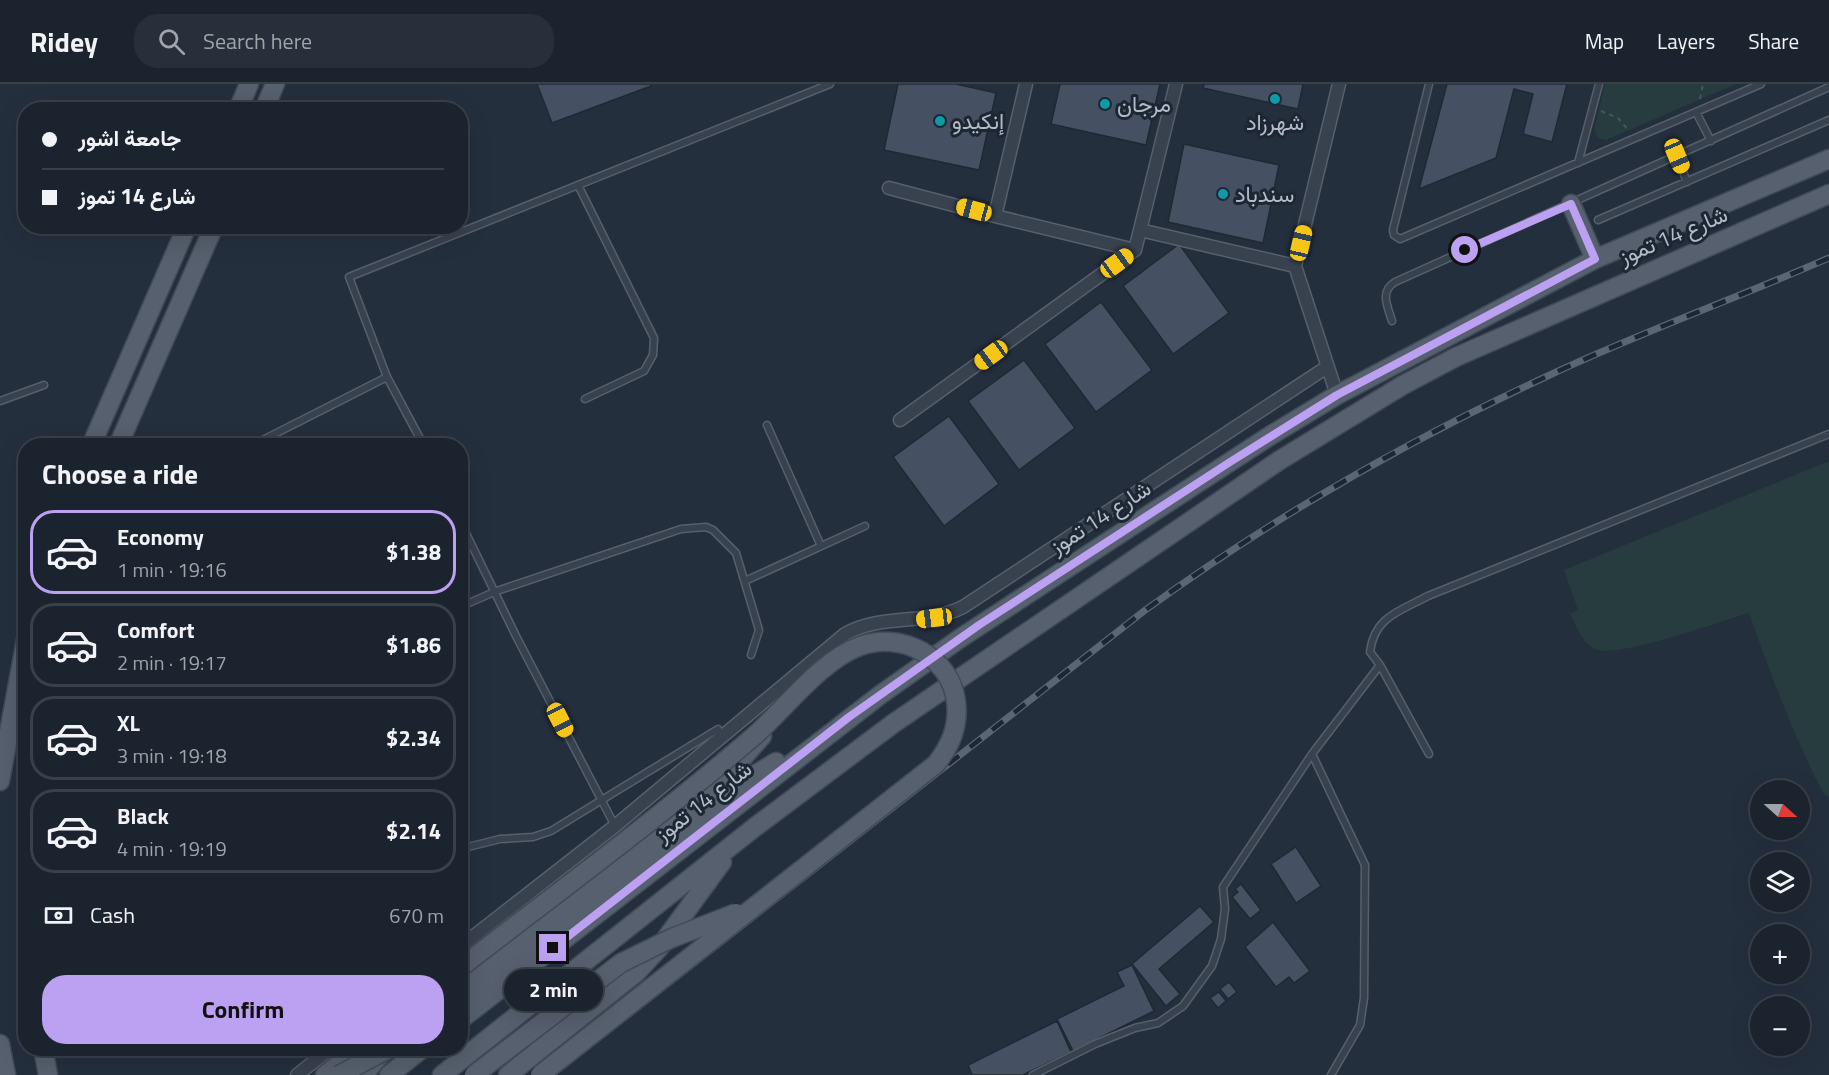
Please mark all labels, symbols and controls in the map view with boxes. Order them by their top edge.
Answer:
search box [134,14,554,68]
text: Ridey [30,20,98,63]
text: Search here [203,24,312,58]
icon: search [155,25,188,58]
text: Map [1585,25,1624,57]
text: Layers [1657,25,1715,57]
text: Share [1748,25,1799,57]
place label: مرجان [1117,87,1171,121]
marker: شهرزاد [1268,92,1282,106]
marker: مرجان [1098,97,1112,111]
place label: إنكيدو [952,104,1004,138]
place label: شهرزاد [1246,105,1304,139]
marker: إنكيدو [933,114,947,128]
text: جامعة اشور [78,121,181,155]
car [1662,136,1692,176]
place label: سندباد [1235,177,1294,211]
text: شارع 14 تموز [78,179,195,213]
marker: سندباد [1216,187,1230,201]
car [954,197,994,223]
street label: شارع 14 تموز [1612,197,1733,274]
car [1288,223,1314,263]
route start [1451,236,1478,263]
car [1097,245,1137,281]
car [971,337,1011,373]
text: Choose a ride [42,453,198,494]
street label: شارع 14 تموز [1042,471,1158,563]
text: Economy [117,520,204,554]
icon: car [45,525,99,579]
text: $1.38 [386,535,441,569]
text: 1 min · 19:16 [117,554,227,585]
car [915,607,953,629]
text: Comfort [117,613,195,647]
icon: car [45,618,99,672]
text: $1.86 [386,628,441,662]
text: 2 min · 19:17 [117,647,227,678]
car [544,700,576,740]
text: XL [117,706,140,740]
icon: car [45,711,99,765]
text: $2.34 [386,721,441,755]
text: 3 min · 19:18 [117,740,227,771]
street label: شارع 14 تموز [646,752,759,850]
north arrow [1750,780,1810,840]
map controls [1750,780,1810,1056]
text: Black [117,799,169,833]
icon: car [45,804,99,858]
text: $2.14 [386,814,441,848]
text: 4 min · 19:19 [117,833,227,864]
button: layers [1750,852,1810,912]
text: Cash [90,898,135,932]
icon: cash [42,899,75,932]
text: 670 m [389,900,444,931]
button: + [1750,924,1810,984]
route end [539,934,566,961]
callout: 2 min [504,969,602,1011]
text: 2 min [529,974,578,1005]
button: Confirm [42,975,444,1044]
button: − [1750,996,1810,1056]

